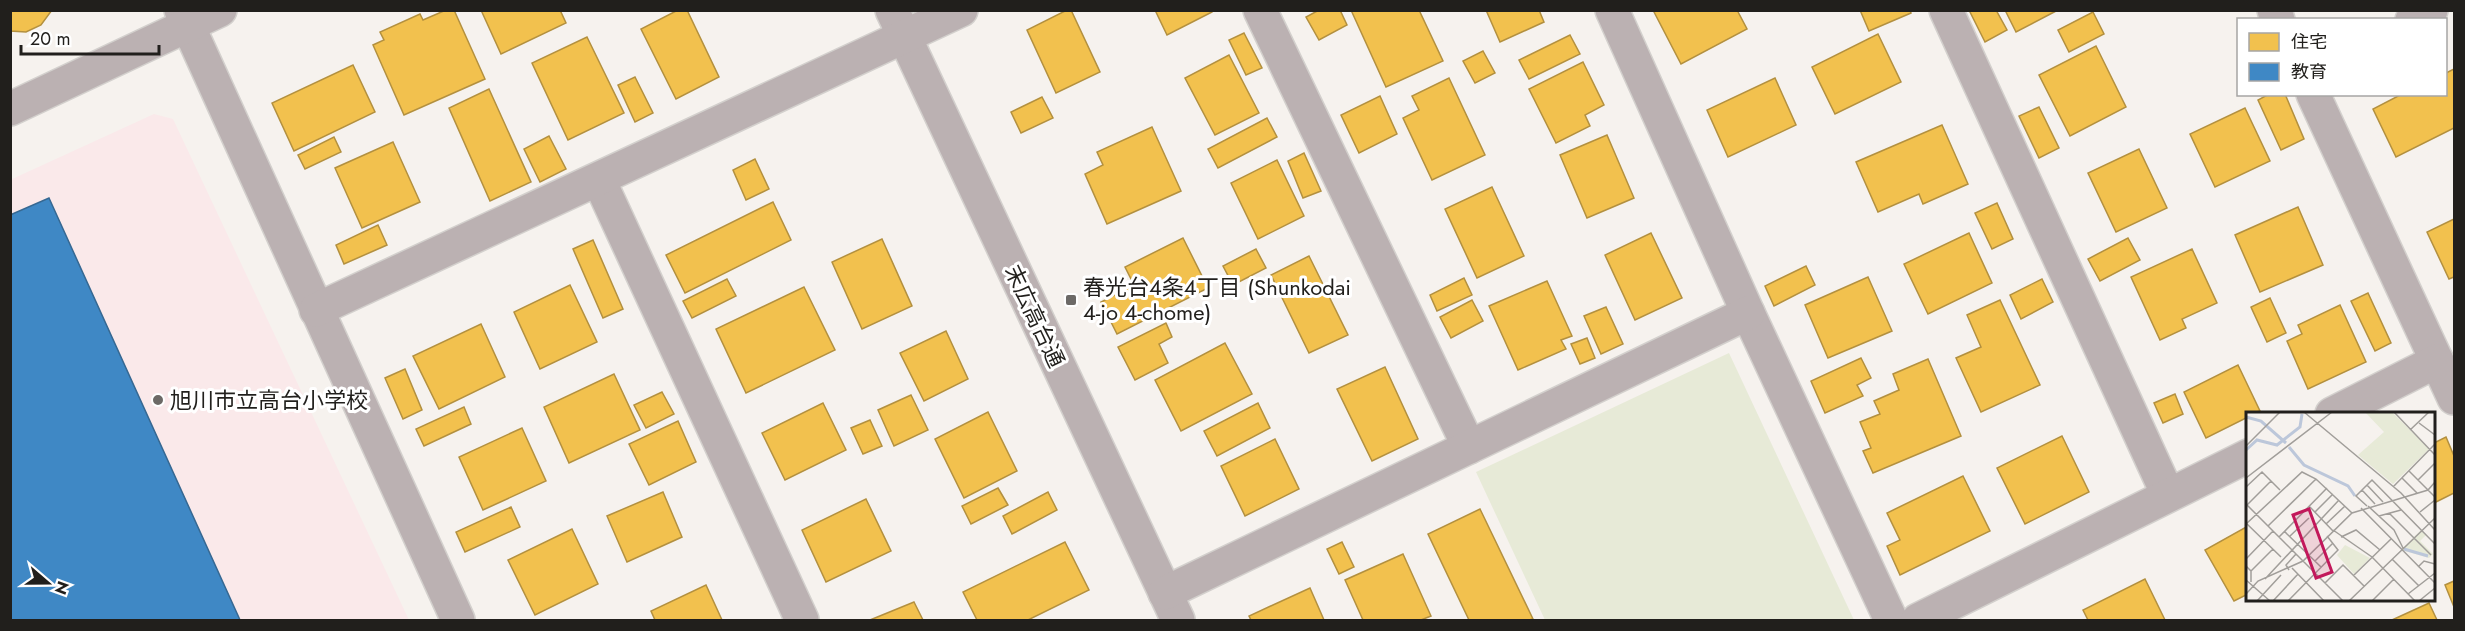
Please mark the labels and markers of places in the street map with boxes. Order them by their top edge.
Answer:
place label: 春光台4条4丁目 (Shunkodai 4-jo 4-chome) [1083,271,1351,328]
marker: 春光台4条4丁目 (Shunkodai 4-jo 4-chome) [1064,293,1078,307]
place label: 旭川市立高台小学校 [170,384,368,416]
marker: 旭川市立高台小学校 [151,393,165,407]

